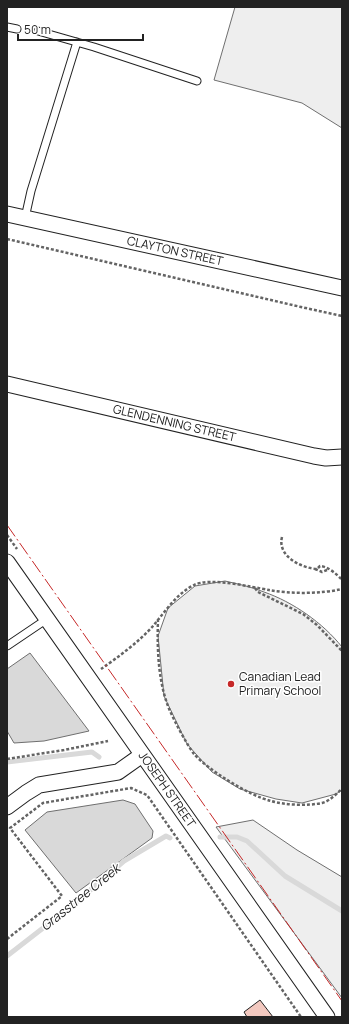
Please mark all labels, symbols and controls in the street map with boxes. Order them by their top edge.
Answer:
scale bar [18,16,143,42]
text: 50 m [24,21,51,38]
street label: CLAYTON STREET [125,232,226,270]
street label: GLENDENNING STREET [111,400,239,446]
place label: Canadian Lead Primary School [239,668,321,699]
marker: Canadian Lead Primary School [226,679,236,689]
street label: JOSEPH STREET [135,748,200,831]
water label: Grasstree Creek [36,858,126,935]

